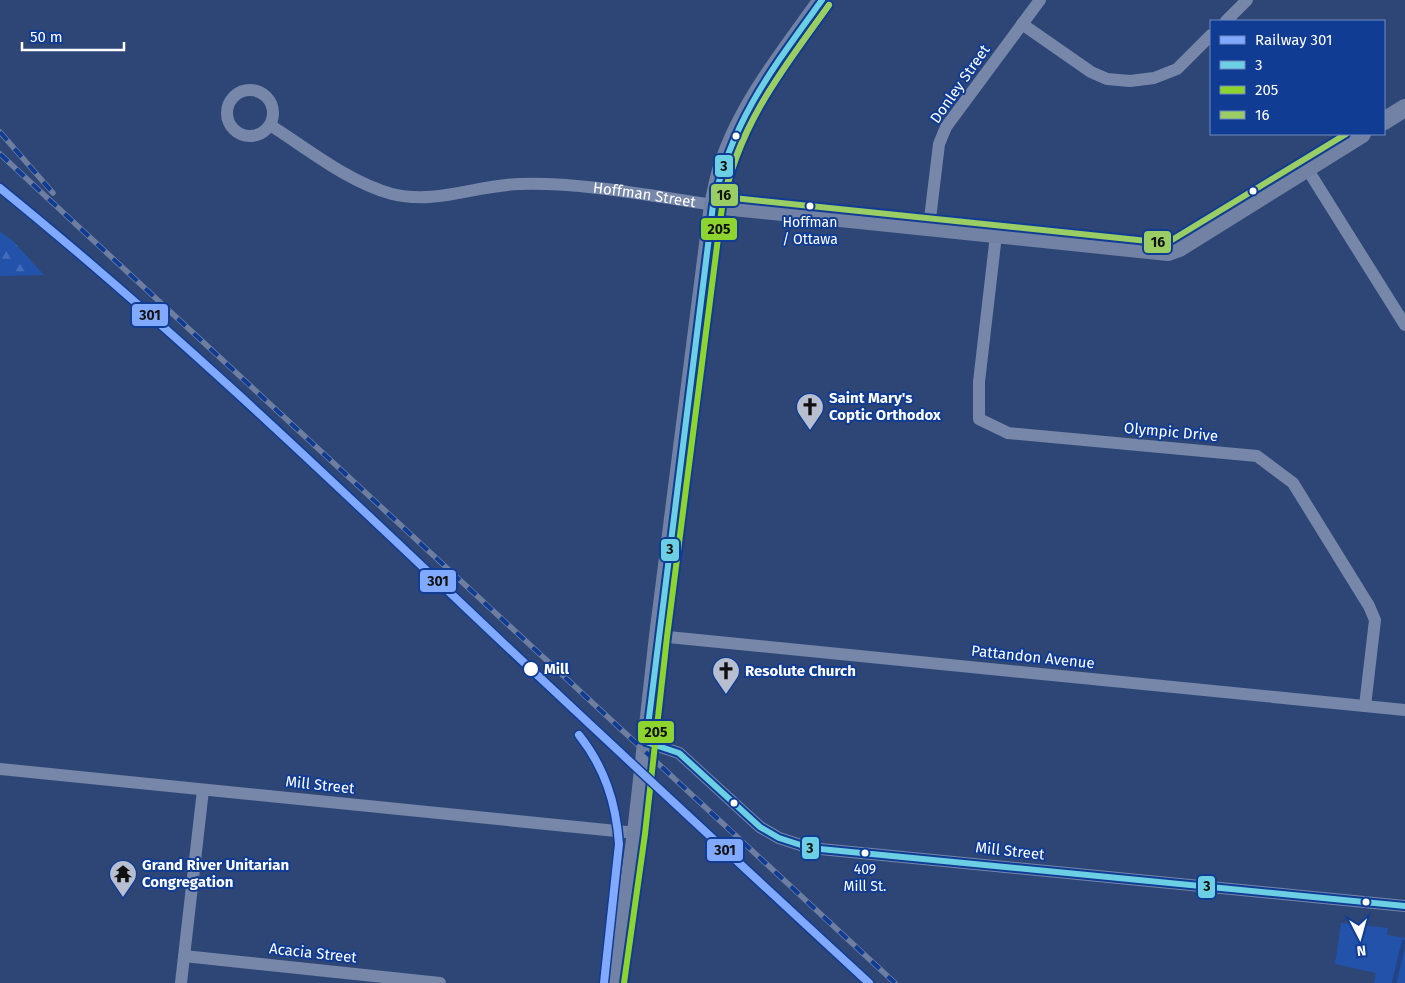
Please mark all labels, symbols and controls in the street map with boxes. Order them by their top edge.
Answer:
scale bar [22,20,125,52]
legend [1210,20,1385,135]
text: 50 m [30,28,63,46]
text: Railway 301 [1255,31,1333,49]
street label: Donley Street [926,41,994,127]
text: 3 [1255,56,1263,74]
text: 205 [1255,81,1278,99]
text: 16 [1255,106,1270,124]
unlabelled marker [731,131,741,141]
line badge: 3 [714,154,734,178]
text: 3 [719,158,728,175]
street label: Hoffman Street [592,179,698,211]
line badge: 16 [710,183,739,207]
unlabelled marker [1248,186,1258,196]
text: 16 [717,187,731,204]
marker: Hoffman / Ottawa [805,201,815,211]
place label: Hoffman / Ottawa [782,214,838,248]
line badge: 205 [700,217,738,241]
text: 205 [708,221,731,238]
line badge: 16 [1143,230,1172,254]
text: 16 [1151,234,1165,251]
line badge: 301 [131,303,169,327]
text: 301 [138,307,161,324]
place label: Saint Mary's Coptic Orthodox [829,389,941,424]
church icon: Saint Mary's Coptic Orthodox [795,392,825,431]
street label: Olympic Drive [1123,419,1219,445]
line badge: 3 [660,538,680,562]
text: 3 [665,541,674,558]
line badge: 301 [419,569,457,593]
text: 301 [426,573,449,590]
street label: Pattandon Avenue [970,642,1096,672]
church icon: Resolute Church [711,656,741,695]
marker: Mill [522,660,540,678]
place label: Mill [544,660,569,678]
place label: Resolute Church [745,662,856,680]
line badge: 205 [637,720,675,744]
text: 205 [645,724,668,741]
street label: Mill Street [285,772,356,798]
unlabelled marker [729,798,739,808]
line badge: 3 [801,836,820,860]
line badge: 301 [706,838,744,862]
street label: Mill Street [975,838,1046,864]
text: 3 [805,840,814,857]
text: 301 [713,842,736,859]
marker: 409 Mill St. [860,848,870,858]
place label: Grand River Unitarian Congregation [142,856,289,891]
temple icon: Grand River Unitarian Congregation [108,859,138,898]
place label: 409 Mill St. [844,861,886,895]
line badge: 3 [1197,875,1216,899]
text: 3 [1202,878,1211,895]
unlabelled marker [1361,897,1371,907]
north arrow [1335,913,1385,963]
street label: Acacia Street [268,939,358,967]
text: N [1356,941,1367,959]

